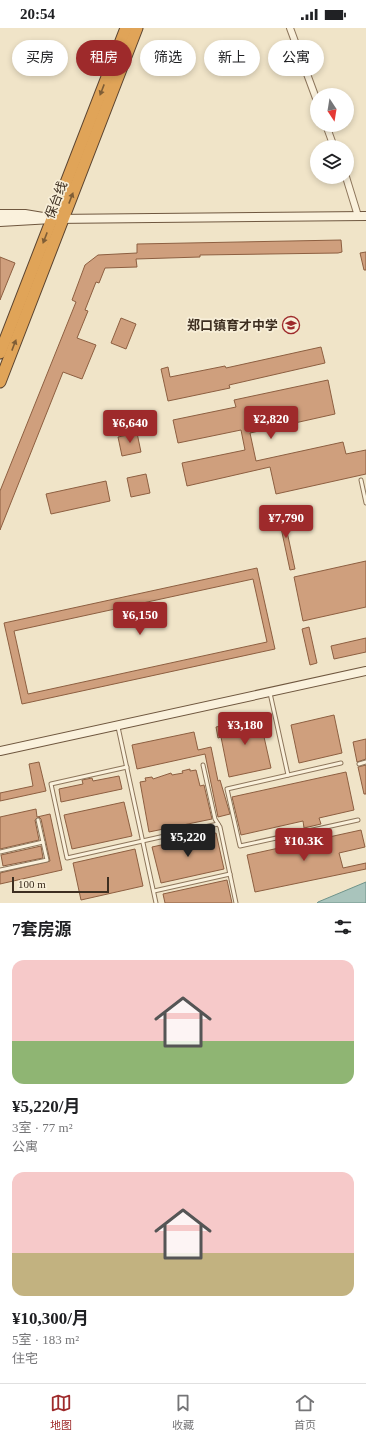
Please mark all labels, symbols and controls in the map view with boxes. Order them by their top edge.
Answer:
text: 20:54 [20,6,55,22]
chip: 买房 [12,40,68,76]
chip: 租房 [76,40,132,76]
chip: 筛选 [140,40,196,76]
chip: 新上 [204,40,260,76]
chip: 公寓 [268,40,324,76]
one-way arrow [98,85,104,97]
north arrow [310,88,354,132]
map controls [310,88,354,184]
button: layers [310,140,354,184]
street label: 保台线 [42,179,70,221]
one-way arrow [69,192,75,204]
one-way arrow [41,232,47,244]
school or university icon: 郑口镇育才中学 [281,315,301,335]
place label: 郑口镇育才中学 [187,318,278,333]
one-way arrow [12,339,18,351]
pin: ¥2,820 [238,406,304,440]
pin: ¥6,640 [97,410,163,444]
text: ¥2,820 [253,411,289,426]
text: ¥6,640 [112,415,148,430]
pin: ¥7,790 [253,505,319,539]
text: ¥7,790 [268,510,304,525]
pin: ¥6,150 [107,602,173,636]
text: ¥6,150 [122,607,158,622]
pin: ¥3,180 [212,712,278,746]
text: ¥3,180 [227,717,263,732]
pin: ¥5,220 [155,824,221,858]
pin: ¥10.3K [271,828,337,862]
text: ¥5,220 [170,829,206,844]
text: ¥10.3K [284,833,324,848]
scale bar [12,875,109,894]
text: 100 m [18,878,46,890]
icon: filters [332,916,354,938]
text: 7套房源 [12,920,72,939]
icon: home [147,986,219,1058]
text: ¥5,220/月 [12,1097,80,1116]
text: 3室 · 77 m² [12,1120,73,1135]
text: 公寓 [12,1139,38,1154]
icon: home [147,1198,219,1270]
text: ¥10,300/月 [12,1309,89,1328]
text: 5室 · 183 m² [12,1332,79,1347]
text: 住宅 [12,1351,38,1366]
tab: 地图 [50,1392,72,1432]
tab: 收藏 [172,1392,194,1432]
tab: 首页 [294,1392,316,1432]

